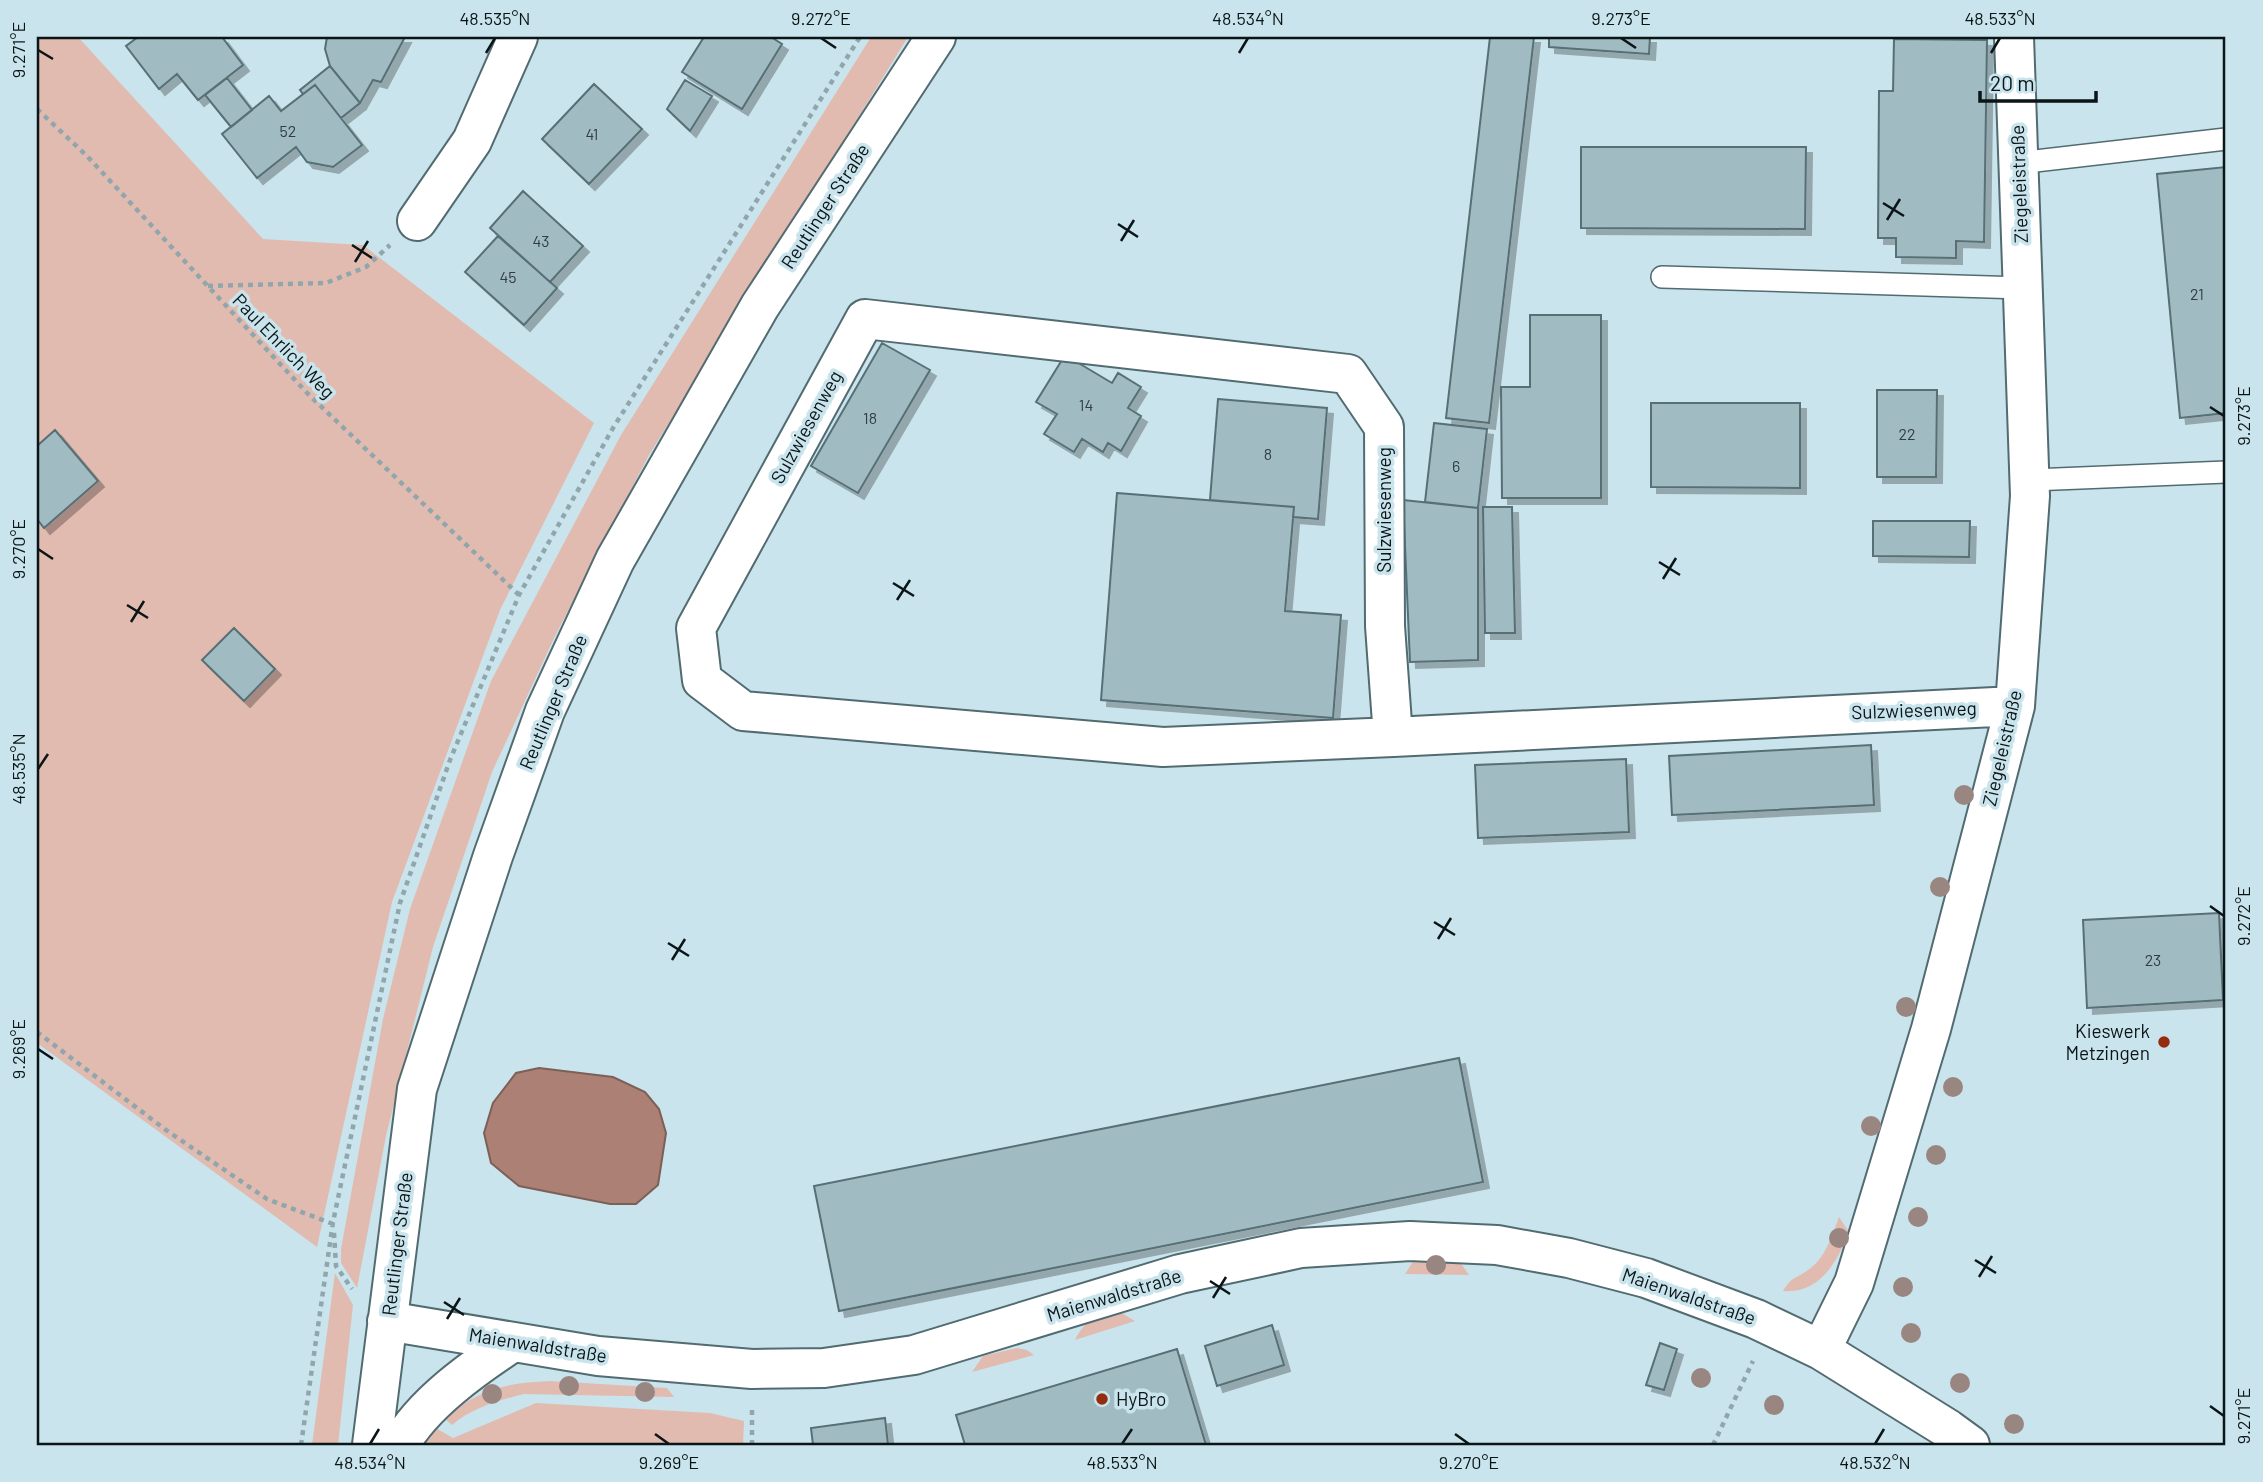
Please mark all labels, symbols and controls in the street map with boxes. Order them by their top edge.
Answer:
text: 48.535°N [459,7,531,29]
text: 9.272°E [791,7,851,29]
text: 48.534°N [1212,7,1284,29]
text: 9.273°E [1591,7,1651,29]
text: 48.533°N [1964,7,2036,29]
text: 9.271°E [7,22,29,78]
scale bar [1980,60,2095,104]
text: 20 m [1990,70,2035,95]
house number: 52 [280,121,296,140]
house number: 41 [586,124,598,143]
street label: Ziegeleistraße [2005,124,2032,244]
street label: Reutlinger Straße [776,139,874,273]
house number: 43 [532,231,550,250]
house number: 45 [499,267,517,286]
house number: 21 [2190,284,2204,303]
street label: Paul Ehrlich Weg [228,288,340,403]
street label: Sulzwiesenweg [765,366,846,487]
text: 9.273°E [2232,386,2254,446]
house number: 14 [1079,395,1093,414]
house number: 18 [863,408,877,427]
house number: 22 [1898,424,1916,443]
house number: 8 [1264,444,1272,463]
street label: Sulzwiesenweg [1372,447,1395,573]
house number: 6 [1452,456,1460,475]
text: 9.270°E [7,519,29,579]
street label: Reutlinger Straße [514,631,591,773]
street label: Ziegeleistraße [1977,688,2026,808]
street label: Sulzwiesenweg [1851,696,1977,723]
text: 48.535°N [7,733,29,805]
text: 9.272°E [2232,886,2254,946]
house number: 23 [2145,950,2161,969]
text: 9.269°E [7,1019,29,1079]
place label: Kieswerk Metzingen [2065,1019,2150,1064]
marker: Kieswerk Metzingen [2156,1034,2172,1050]
street label: Reutlinger Straße [376,1171,417,1317]
street label: Maienwaldstraße [1619,1262,1759,1329]
street label: Maienwaldstraße [1044,1263,1184,1326]
street label: Maienwaldstraße [467,1322,609,1367]
place label: HyBro [1116,1387,1166,1410]
text: 9.271°E [2232,1388,2254,1444]
marker: HyBro [1094,1391,1110,1407]
text: 48.534°N [334,1451,406,1473]
text: 9.269°E [639,1451,699,1473]
text: 48.533°N [1086,1451,1158,1473]
text: 9.270°E [1439,1451,1499,1473]
text: 48.532°N [1839,1451,1911,1473]

